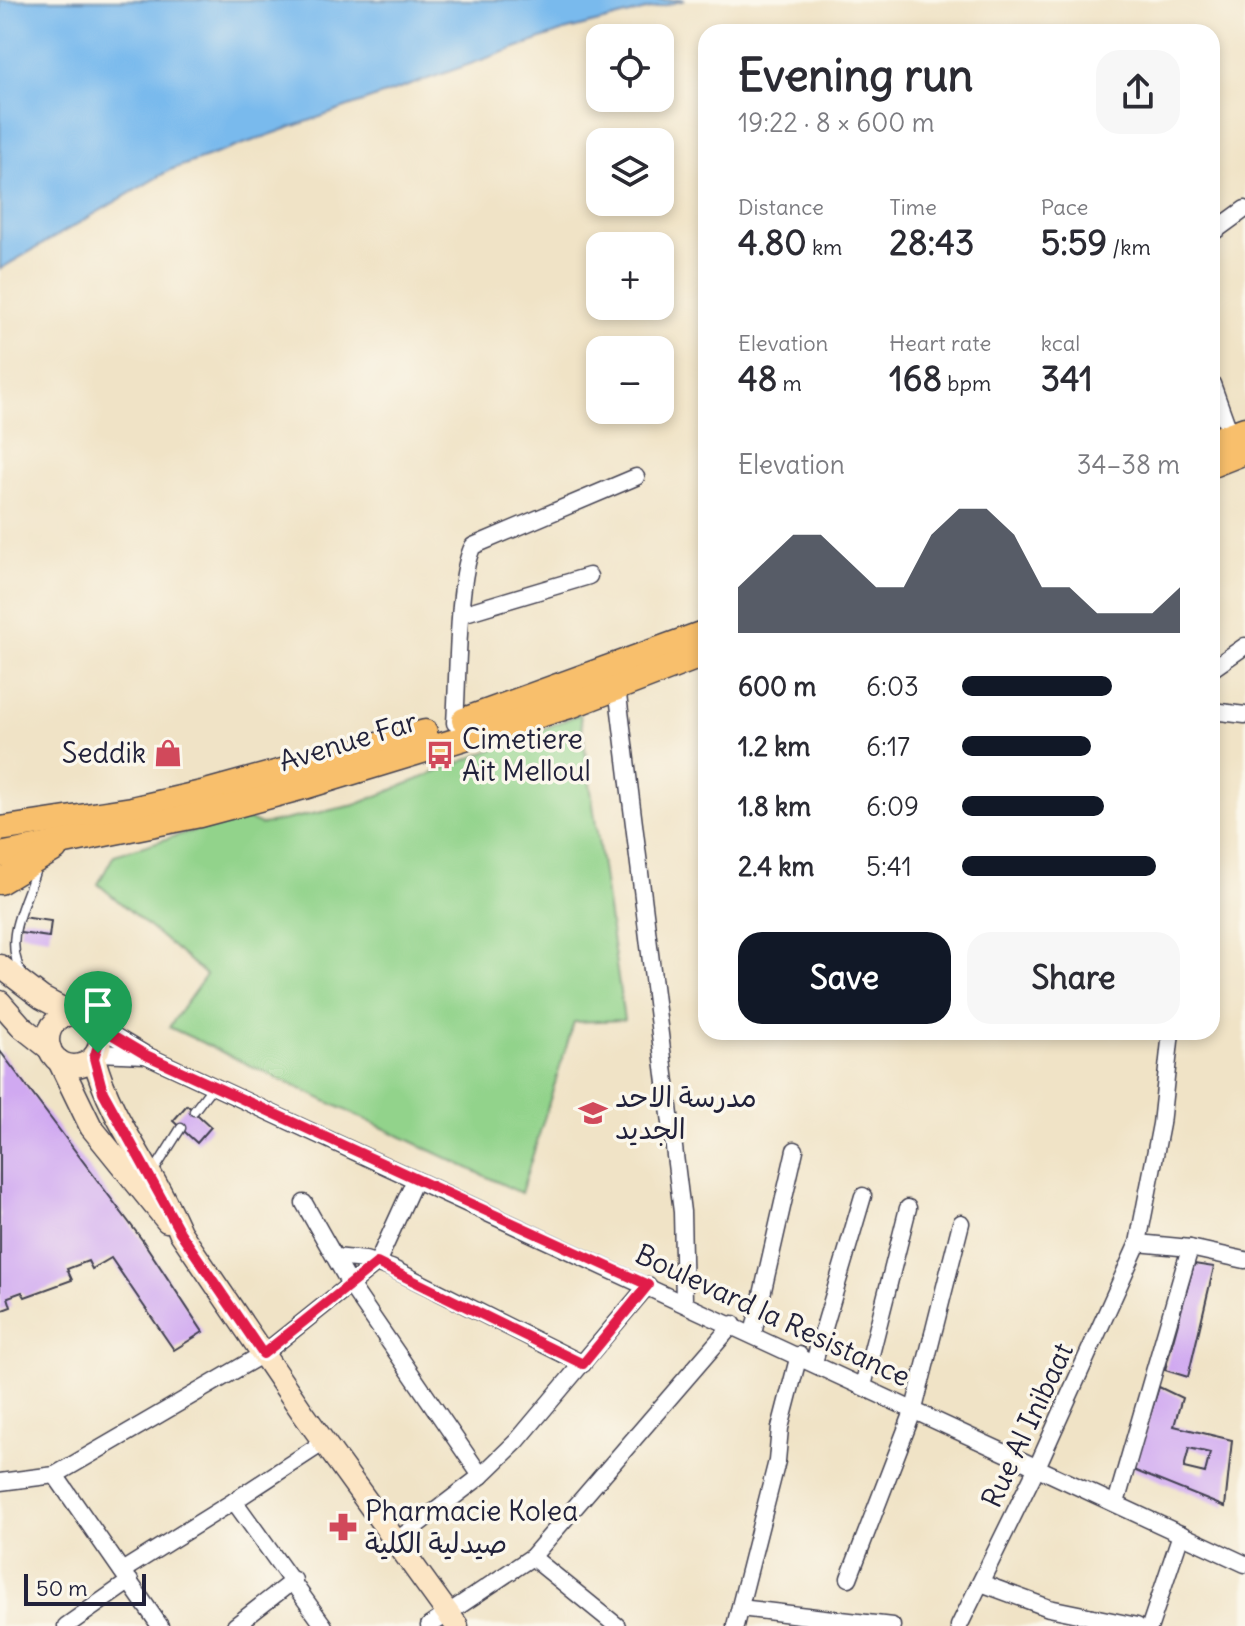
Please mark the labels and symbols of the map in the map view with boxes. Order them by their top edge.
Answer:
street label: Avenue Far [275,703,421,779]
place label: Cimetiere Ait Melloul [462,721,591,789]
place label: Seddik [62,735,146,771]
shop icon: Seddik [153,738,183,768]
bus stop icon: Cimetiere Ait Melloul [425,740,455,770]
pin [64,971,132,1053]
place label: مدرسة الاحد الجديد [615,1079,757,1147]
school or university icon: مدرسة الاحد الجديد [578,1098,608,1128]
street label: Boulevard la Resistance [630,1236,916,1394]
street label: Rue Al Inibaat [973,1337,1081,1513]
place label: Pharmacie Kolea صيدلية الكلية [365,1493,578,1561]
pharmacy icon: Pharmacie Kolea صيدلية الكلية [328,1512,358,1542]
scale bar [24,1570,146,1606]

